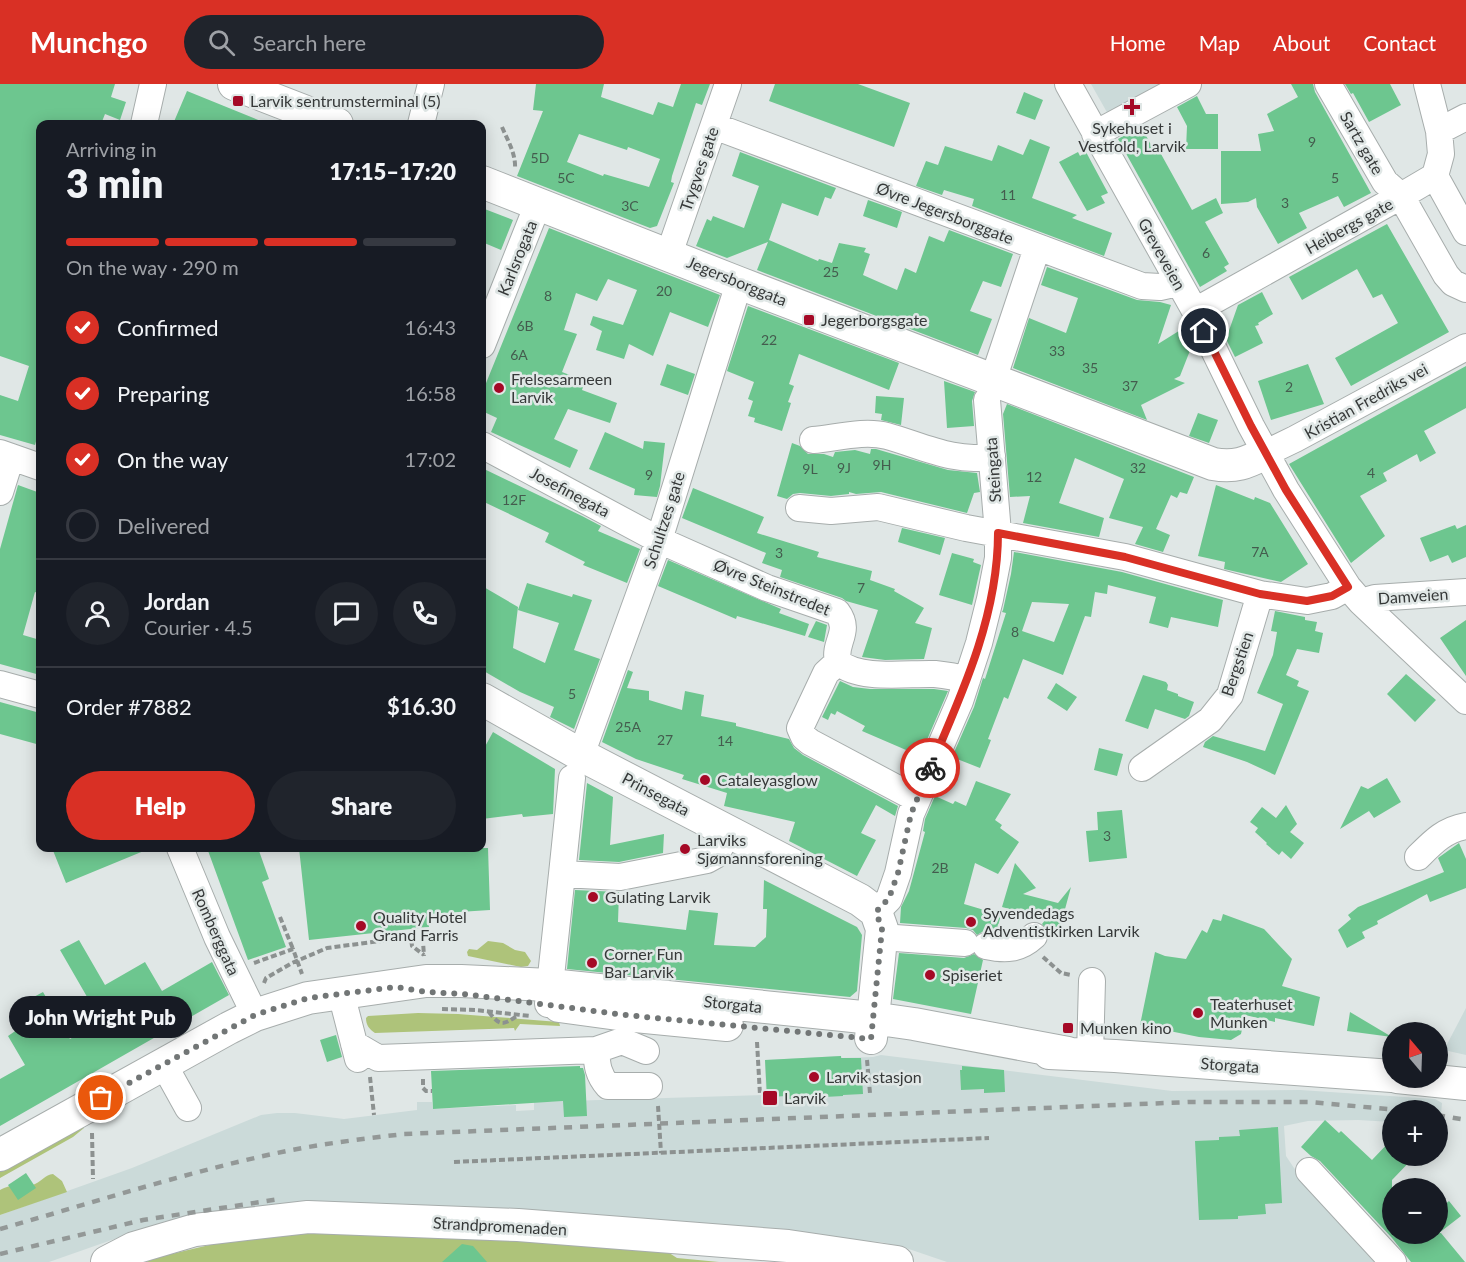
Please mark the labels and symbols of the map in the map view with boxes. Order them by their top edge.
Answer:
place label: Larvik sentrumsterminal (5) [250,91,441,110]
marker: Larvik sentrumsterminal (5) [231,94,245,108]
marker: Sykehuset i Vestfold, Larvik [1123,98,1141,116]
street label: Sartz gate [1337,108,1388,178]
place label: Sykehuset i Vestfold, Larvik [1078,118,1187,155]
street label: Trygves gate [675,124,722,213]
house number: 9 [1308,133,1316,150]
house number: 5D [531,149,549,166]
house number: 5C [557,169,575,186]
house number: 5 [1331,169,1339,186]
street label: Øvre Jegersborggate [874,178,1016,247]
house number: 11 [1000,186,1016,203]
house number: 3 [1281,194,1289,211]
street label: Heibergs gate [1302,194,1396,257]
house number: 3C [621,197,639,214]
street label: Greveveien [1135,214,1190,293]
street label: Karlsrogata [493,217,540,298]
house number: 6 [1202,244,1210,261]
street label: Jegersborggata [684,252,790,309]
house number: 25 [823,263,839,280]
house number: 20 [656,282,672,299]
house number: 8 [544,287,552,304]
pin [1178,305,1229,356]
place label: Jegerborgsgate [821,310,928,329]
marker: Jegerborgsgate [802,313,816,327]
house number: 6B [516,317,534,334]
house number: 22 [761,331,777,348]
house number: 33 [1049,342,1065,359]
house number: 6A [510,346,528,363]
house number: 35 [1082,359,1098,376]
street label: Kristian Fredriks vei [1301,359,1431,442]
place label: Frelsesarmeen Larvik [511,369,612,406]
house number: 37 [1122,377,1138,394]
house number: 2 [1285,378,1293,395]
marker: Frelsesarmeen Larvik [492,381,506,395]
street label: Steingata [981,437,1004,503]
house number: 9H [873,456,891,473]
house number: 9J [837,459,851,476]
house number: 32 [1130,459,1146,476]
house number: 9L [802,460,818,477]
street label: Josefinegata [527,463,613,520]
house number: 4 [1367,464,1375,481]
house number: 9 [645,466,653,483]
house number: 12 [1026,468,1042,485]
street label: Schultzes gate [639,469,688,571]
house number: 12F [502,491,526,508]
house number: 7A [1251,543,1269,560]
house number: 3 [775,544,783,561]
street label: Øvre Steinstredet [711,555,833,619]
house number: 7 [857,579,865,596]
street label: Damveien [1377,584,1449,607]
house number: 8 [1011,623,1019,640]
street label: Bergstien [1217,629,1256,699]
house number: 5 [568,685,576,702]
house number: 25A [615,718,641,735]
house number: 27 [657,731,673,748]
house number: 14 [717,732,733,749]
courier [900,738,960,798]
street label: Prinsegata [619,768,693,819]
place label: Cataleyasglow [717,770,818,789]
marker: Cataleyasglow [698,773,712,787]
house number: 3 [1103,827,1111,844]
place label: Larviks Sjømannsforening [697,830,823,867]
marker: Larviks Sjømannsforening [678,842,692,856]
house number: 2B [931,859,949,876]
street label: Romberggata [189,885,244,978]
place label: Gulating Larvik [605,887,711,906]
marker: Gulating Larvik [586,890,600,904]
place label: Syvendedags Adventistkirken Larvik [983,903,1140,940]
place label: Quality Hotel Grand Farris [373,907,467,944]
marker: Syvendedags Adventistkirken Larvik [964,915,978,929]
marker: Quality Hotel Grand Farris [354,919,368,933]
place label: Corner Fun Bar Larvik [604,944,683,981]
marker: Corner Fun Bar Larvik [585,956,599,970]
place label: Spiseriet [942,965,1003,984]
marker: Spiseriet [923,968,937,982]
street label: Storgata [703,991,763,1016]
place label: Teaterhuset Munken [1210,994,1293,1031]
callout: John Wright Pub [9,996,192,1038]
marker: Teaterhuset Munken [1191,1006,1205,1020]
place label: Munken kino [1080,1018,1172,1037]
marker: Munken kino [1061,1021,1075,1035]
north arrow [1382,1022,1448,1088]
street label: Storgata [1200,1053,1260,1076]
place label: Larvik stasjon [826,1067,922,1086]
marker: Larvik stasjon [807,1070,821,1084]
pin [75,1072,126,1123]
place label: Larvik [784,1088,827,1107]
marker: Larvik [761,1089,779,1107]
street label: Strandpromenaden [433,1213,567,1238]

